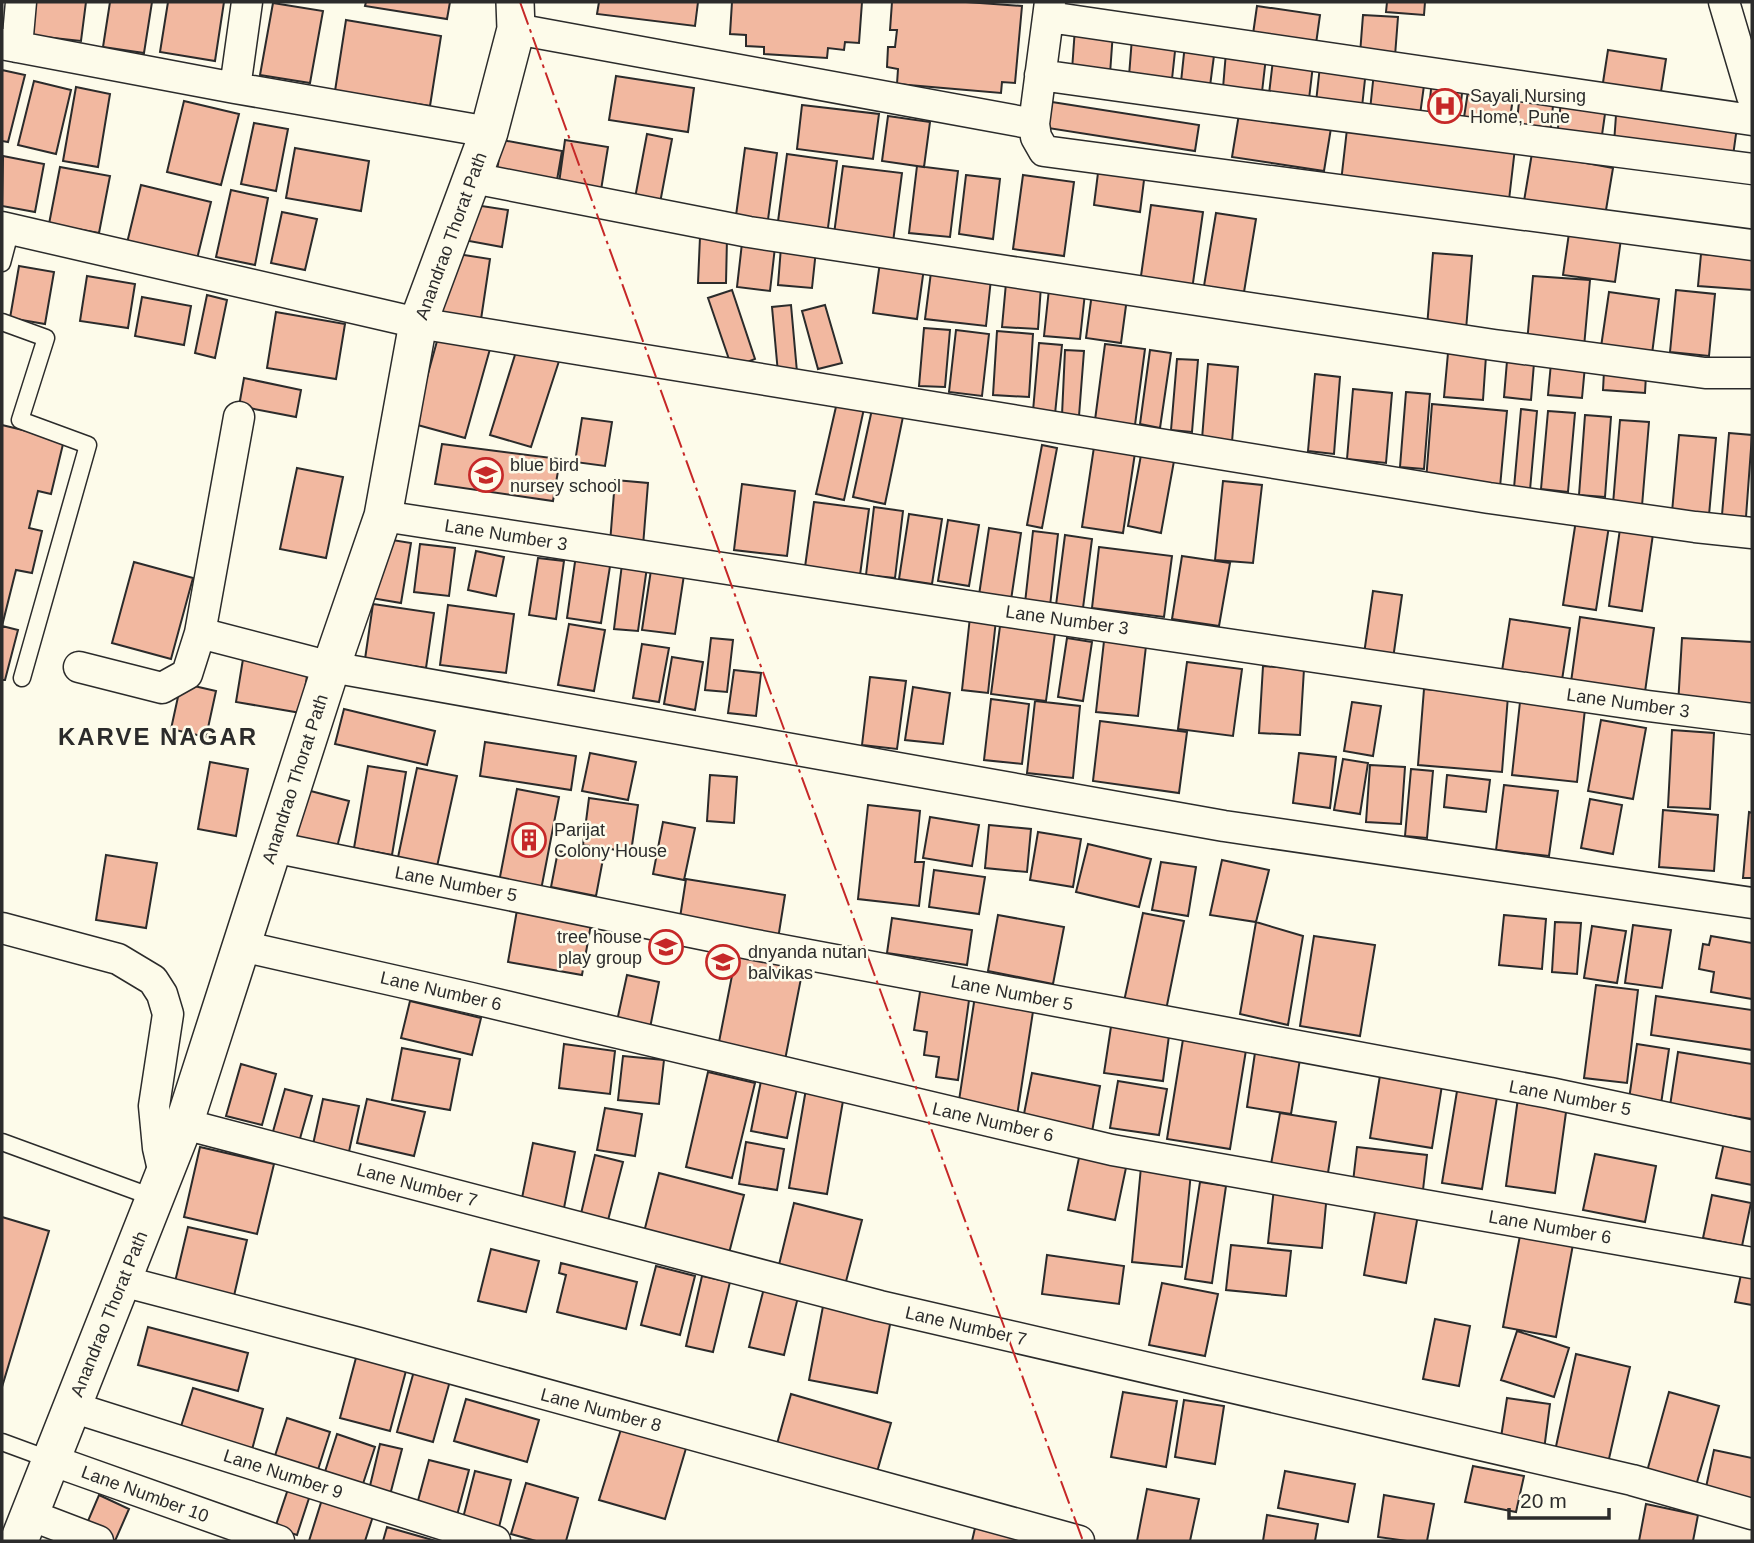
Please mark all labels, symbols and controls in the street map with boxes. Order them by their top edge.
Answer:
place label: Sayali Nursing Home, Pune [1470,86,1586,127]
hospital icon: Sayali Nursing Home, Pune [1426,87,1464,125]
street label: Anandrao Thorat Path [411,150,491,322]
place label: blue bird nursey school [510,455,621,496]
school or university icon: blue bird nursey school [467,456,505,494]
street label: Lane Number 3 [443,515,569,555]
street label: Lane Number 3 [1004,601,1130,639]
street label: Lane Number 3 [1565,684,1691,722]
street label: Anandrao Thorat Path [258,692,332,866]
district label: KARVE NAGAR [58,723,258,750]
place label: Parijat Colony House [554,820,667,861]
building icon: Parijat Colony House [510,821,548,859]
street label: Lane Number 5 [393,862,519,906]
place label: tree house play group [557,927,642,968]
school or university icon: tree house play group [647,928,685,966]
place label: dnyanda nutan balvikas [748,942,867,983]
school or university icon: dnyanda nutan balvikas [704,943,742,981]
street label: Lane Number 6 [378,967,504,1015]
street label: Lane Number 5 [949,971,1075,1015]
street label: Lane Number 5 [1507,1076,1633,1120]
street label: Lane Number 6 [930,1098,1056,1146]
street label: Lane Number 7 [354,1159,480,1211]
street label: Lane Number 6 [1487,1206,1613,1248]
street label: Anandrao Thorat Path [67,1228,151,1400]
street label: Lane Number 7 [903,1302,1029,1350]
street label: Lane Number 8 [538,1384,664,1436]
street label: Lane Number 9 [221,1445,345,1503]
street label: Lane Number 10 [79,1462,211,1526]
scale bar [1509,1476,1609,1520]
text: 20 m [1520,1489,1567,1512]

